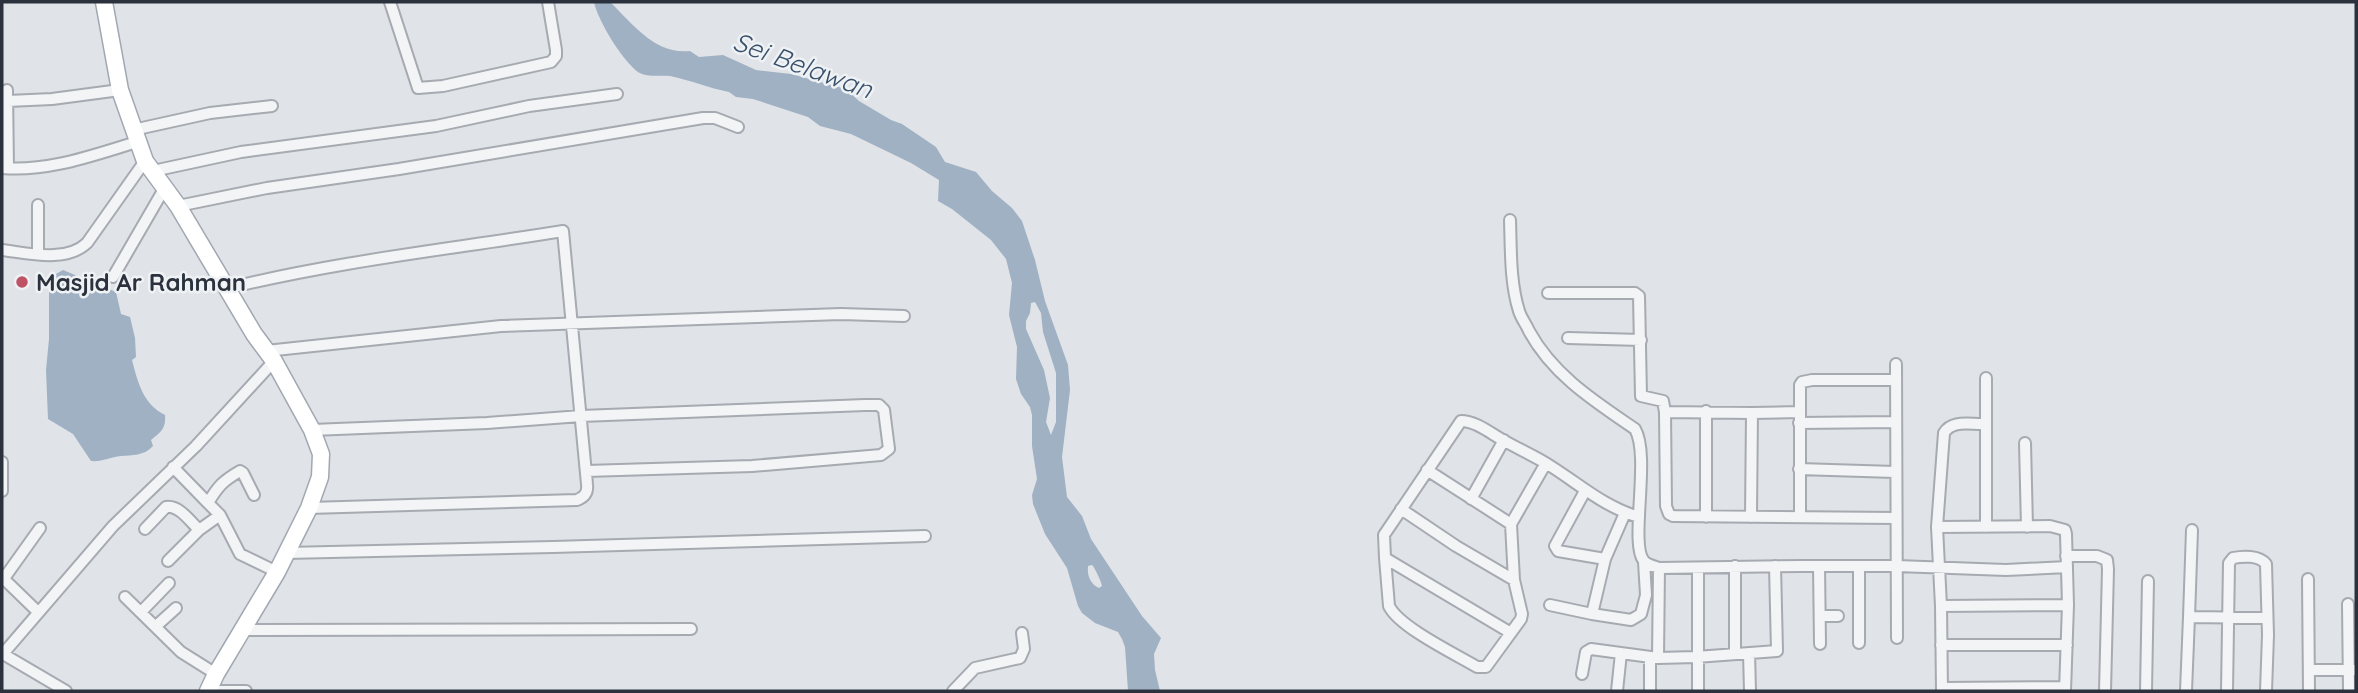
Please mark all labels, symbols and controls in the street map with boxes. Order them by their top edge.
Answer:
water label: Sei Belawan [729,25,878,106]
place label: Masjid Ar Rahman [36,267,246,297]
marker: Masjid Ar Rahman [14,274,30,290]

